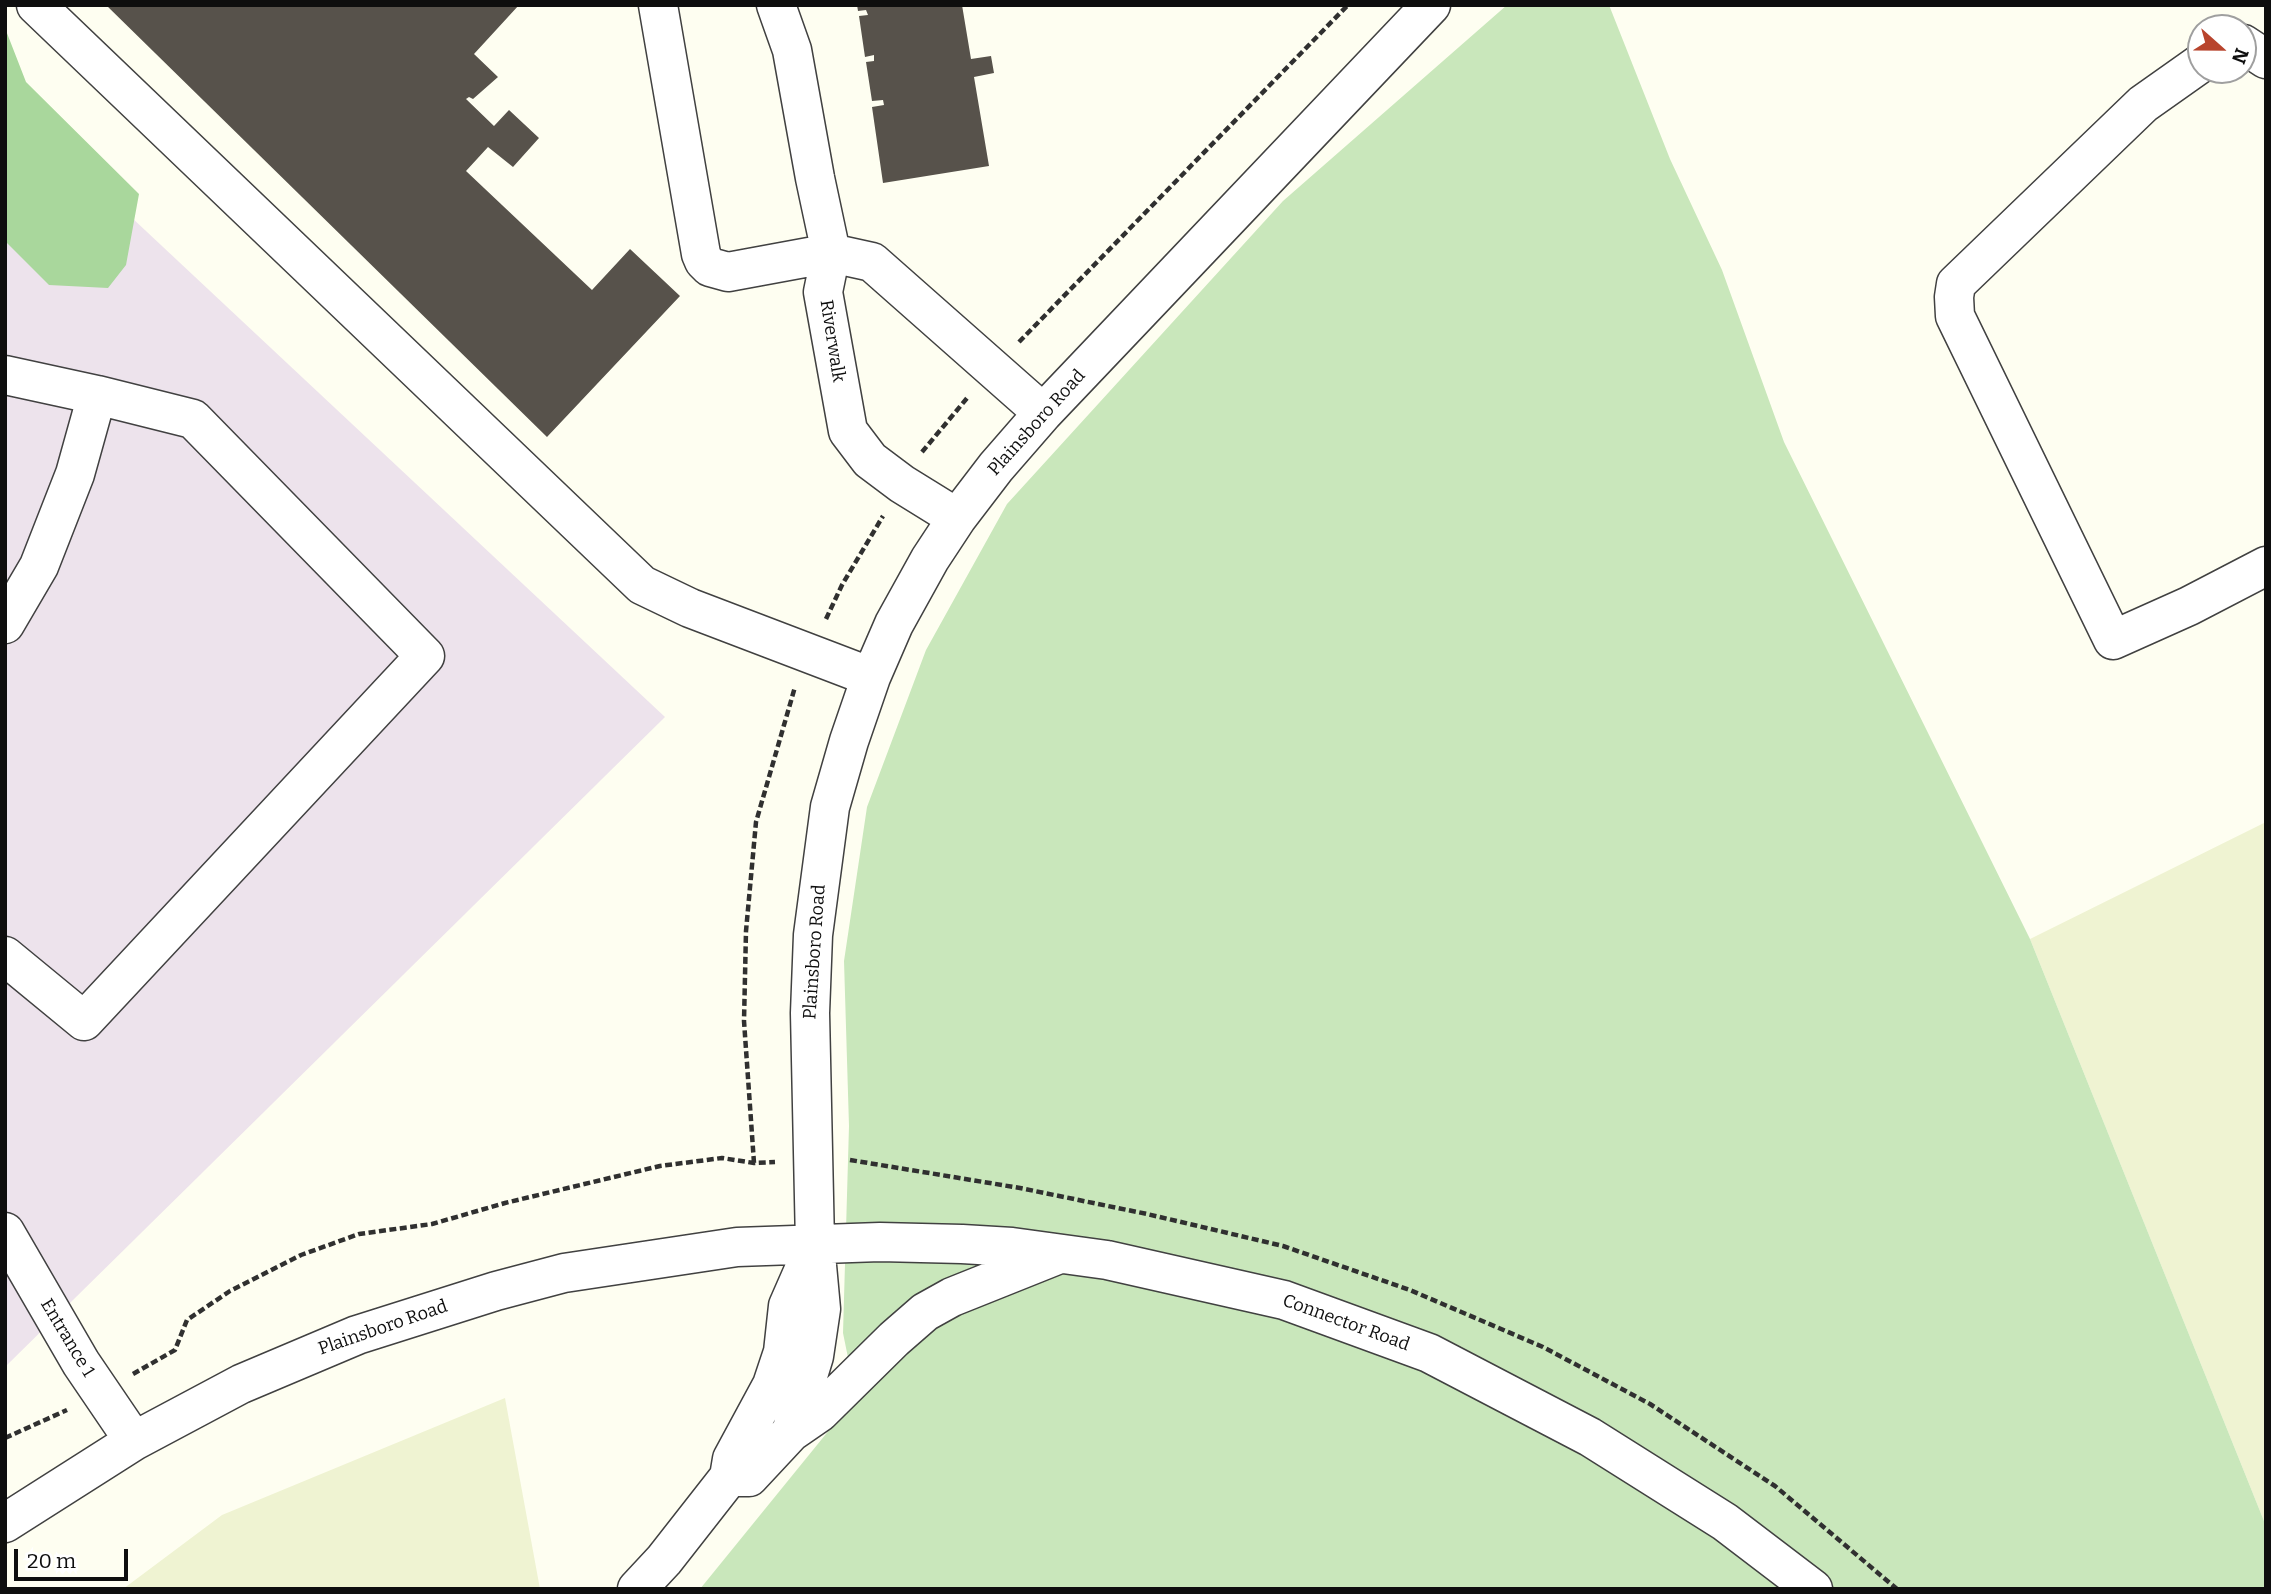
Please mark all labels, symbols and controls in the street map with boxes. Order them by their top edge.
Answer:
north arrow [2187,14,2257,84]
text: N [2227,45,2254,67]
street label: Riverwalk [815,298,849,384]
street label: Plainsboro Road [984,366,1090,480]
street label: Plainsboro Road [800,884,830,1020]
street label: Connector Road [1280,1290,1412,1356]
street label: Entrance 1 [35,1295,99,1381]
street label: Plainsboro Road [316,1296,450,1360]
scale bar [18,1534,131,1578]
text: 20 m [27,1548,76,1574]

